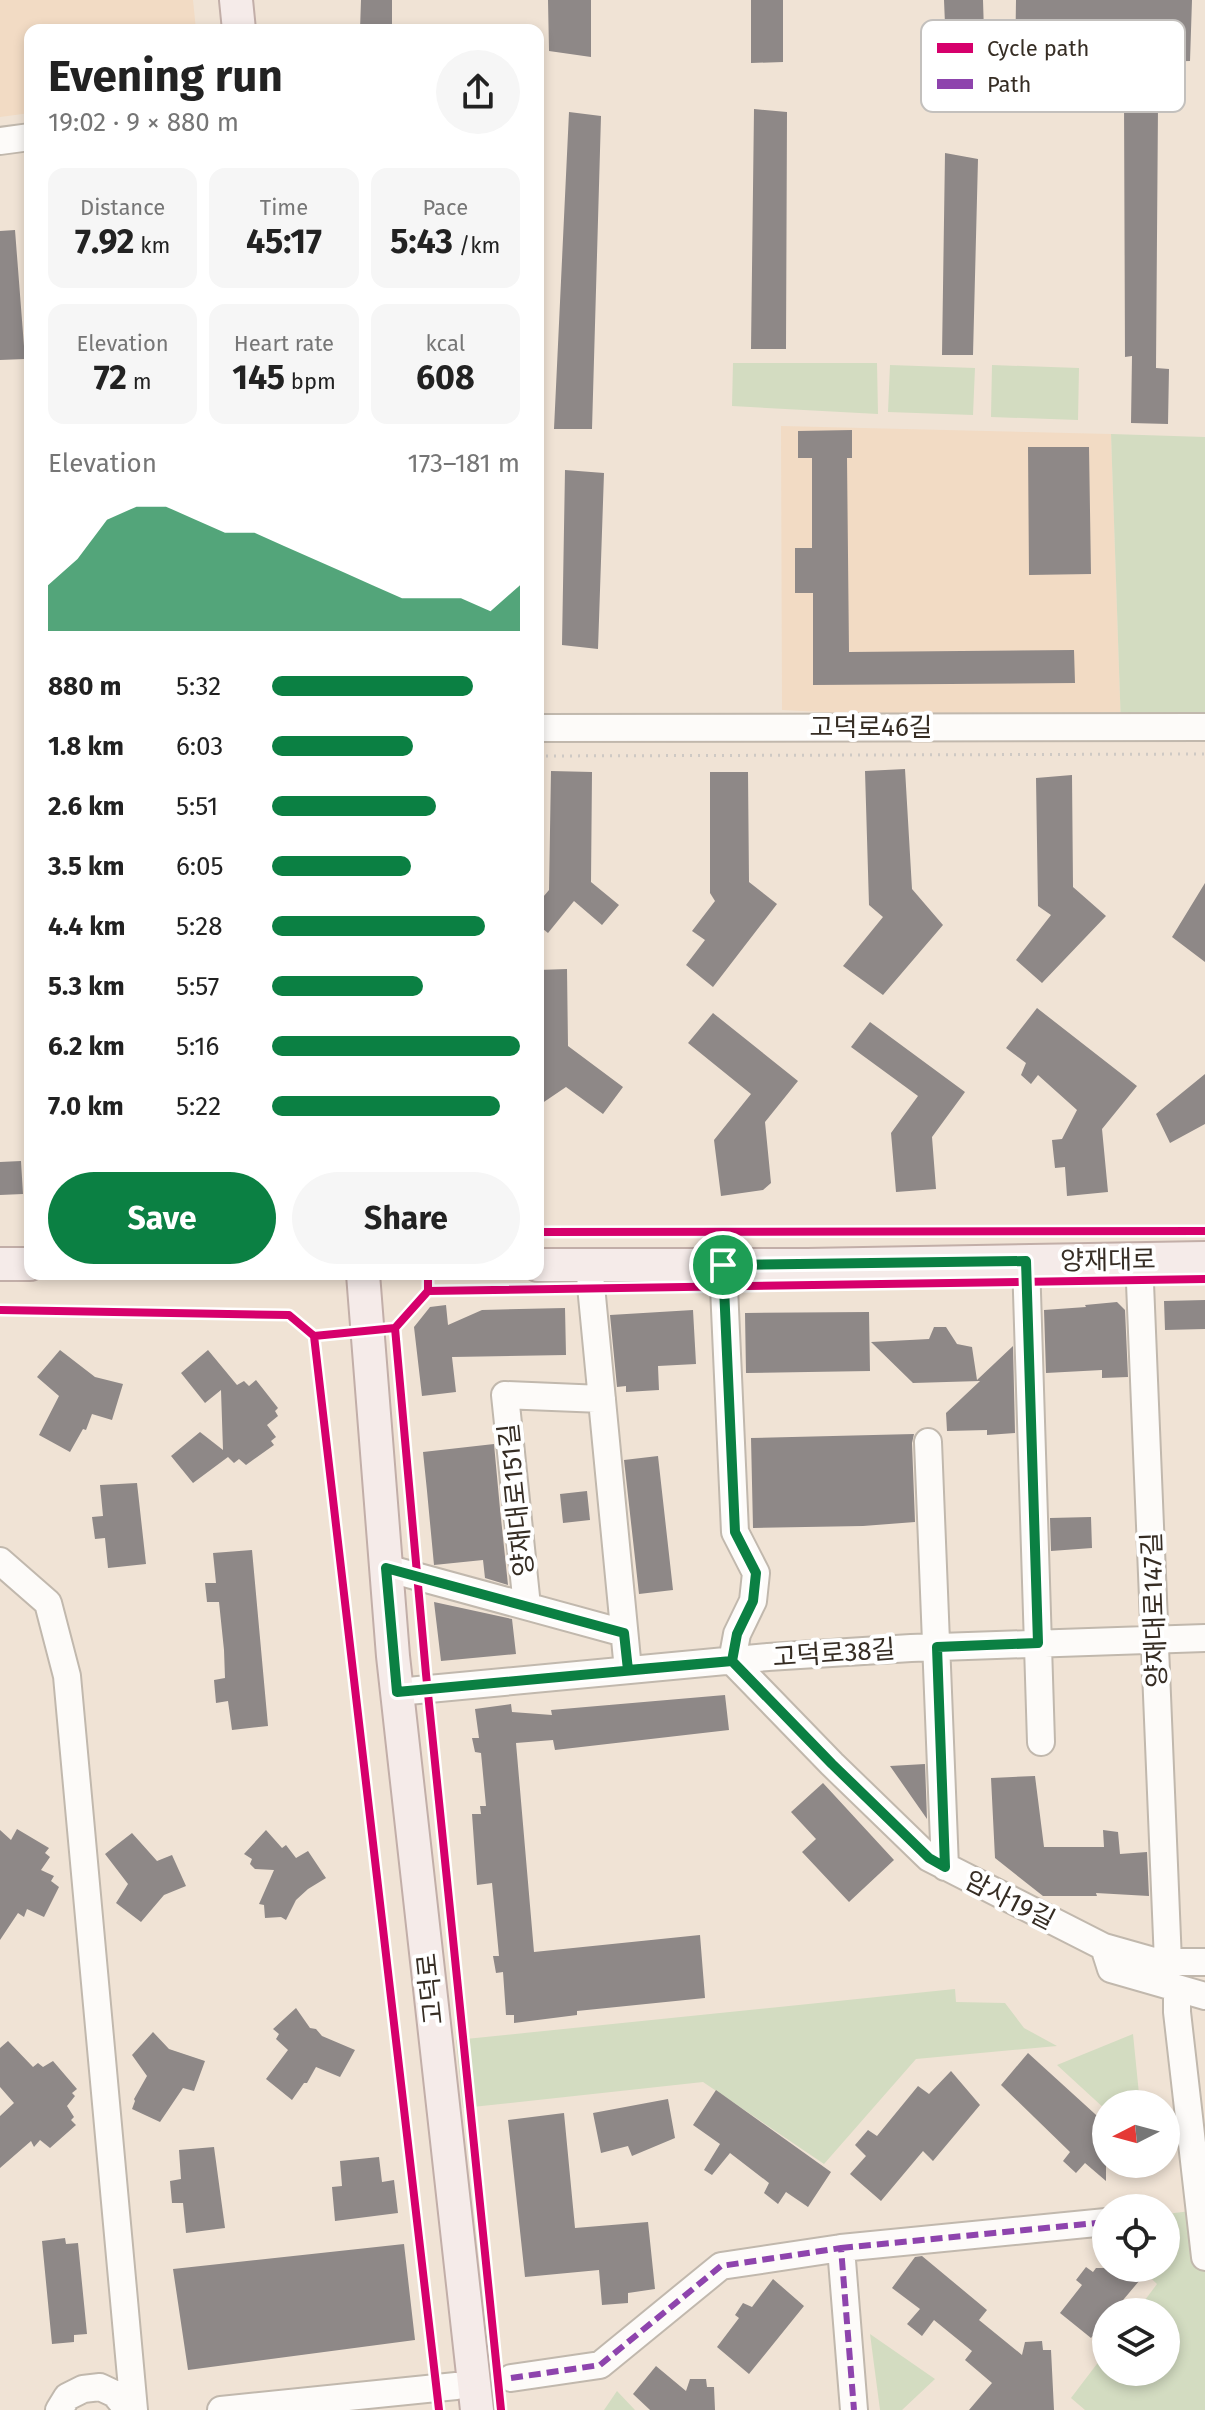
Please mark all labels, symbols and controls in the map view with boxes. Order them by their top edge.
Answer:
legend [921,20,1185,112]
text: Cycle path [987,35,1089,62]
text: Evening run [48,50,283,103]
button: share [436,50,520,134]
text: Path [987,71,1031,98]
text: 19:02 · 9 × 880 m [48,107,239,138]
text: Distance [80,194,165,221]
text: Time [260,194,308,221]
text: Pace [423,194,468,221]
text: 7.92 [75,221,134,262]
text: 45:17 [246,221,322,262]
text: 5:43 [390,221,453,262]
text: km [134,232,170,259]
text: /km [453,232,500,259]
text: Elevation [77,330,169,357]
text: Heart rate [234,330,334,357]
text: kcal [426,330,465,357]
text: 72 [94,357,127,398]
text: 145 [232,357,285,398]
text: 608 [416,357,475,398]
text: m [127,368,152,395]
text: bpm [285,368,336,395]
text: Elevation [48,448,157,479]
text: 173–181 m [408,448,520,479]
text: 880 m [48,671,122,702]
text: 5:32 [176,671,221,702]
street label: 고덕로46길 [809,712,933,743]
text: 1.8 km [48,731,124,762]
text: 6:03 [176,731,223,762]
text: 2.6 km [48,791,125,822]
text: 5:51 [176,791,218,822]
text: 3.5 km [48,851,124,882]
text: 6:05 [176,851,224,882]
text: 4.4 km [48,911,126,942]
text: 5:28 [176,911,222,942]
text: 5.3 km [48,971,125,1002]
text: 5:57 [176,971,219,1002]
text: 6.2 km [48,1031,125,1062]
text: 5:16 [176,1031,219,1062]
text: 7.0 km [48,1091,124,1122]
text: 5:22 [176,1091,221,1122]
button: Save [48,1172,276,1264]
button: Share [292,1172,520,1264]
pin [689,1231,757,1299]
icon: arrive [701,1243,745,1287]
street label: 양재대로 [1060,1244,1156,1277]
street label: 양재대로151길 [493,1422,540,1578]
street label: 양재대로147길 [1136,1532,1173,1688]
street label: 고덕로38길 [772,1634,896,1673]
street label: 암사19길 [960,1865,1060,1936]
street label: 고덕로 [411,1952,450,2026]
north arrow [1092,2090,1180,2178]
map controls [1092,2090,1180,2386]
button: locate [1092,2194,1180,2282]
button: layers [1092,2298,1180,2386]

